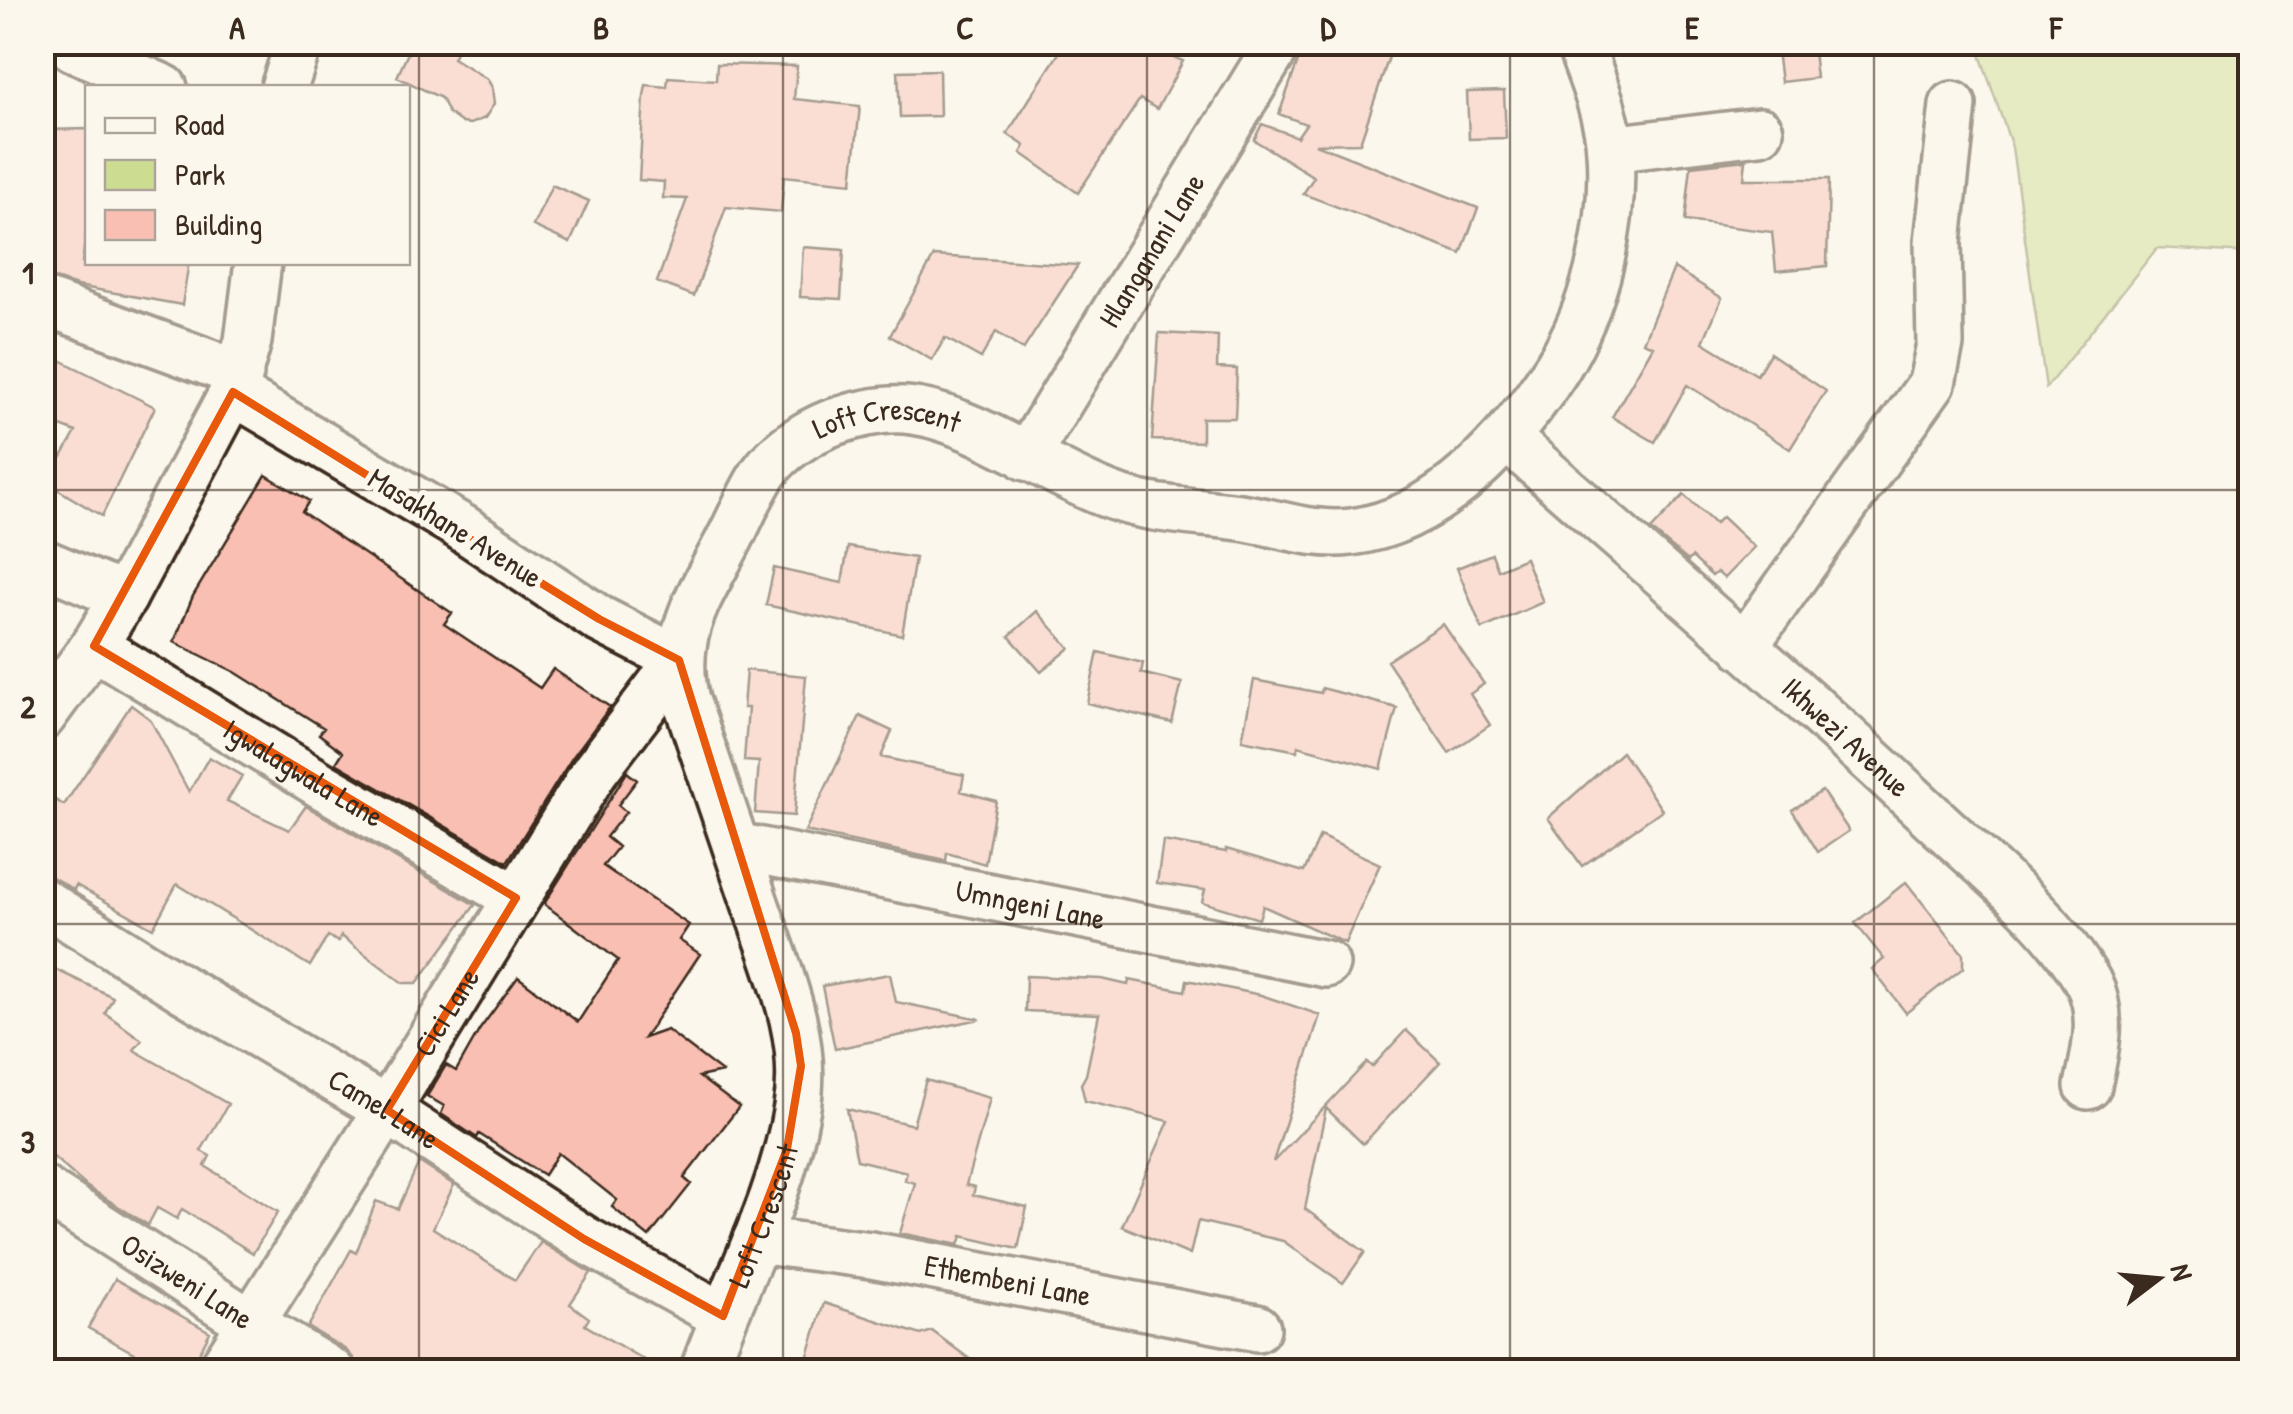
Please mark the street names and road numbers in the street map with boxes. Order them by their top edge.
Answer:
street label: Hlanganani Lane [1089,165,1213,334]
street label: Loft Crescent [805,389,968,448]
street label: Masakhane Avenue [361,458,550,597]
street label: Ikhwezi Avenue [1773,668,1919,806]
street label: Igwalagwala Lane [216,709,391,836]
street label: Umngeni Lane [952,869,1109,938]
street label: Cici Lane [403,960,488,1064]
street label: Camel Lane [321,1059,448,1158]
street label: Loft Crescent [718,1139,808,1293]
street label: Osizweni Lane [114,1224,261,1338]
street label: Ethembeni Lane [921,1245,1094,1315]

